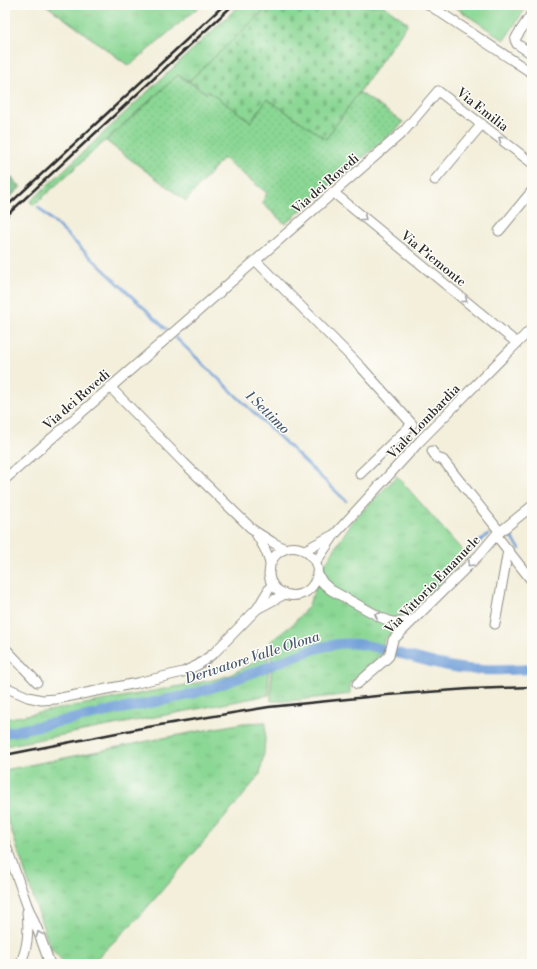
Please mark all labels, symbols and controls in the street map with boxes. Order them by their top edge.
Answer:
street label: Via Emilia [452,84,512,135]
one-way arrow [499,137,506,144]
street label: Via dei Rovedi [288,150,362,218]
one-way arrow [359,213,367,220]
street label: Via Piemonte [397,227,470,290]
one-way arrow [460,295,467,302]
street label: Via dei Rovedi [39,366,113,434]
street label: Viale Lombardia [383,381,464,463]
water label: 1 Settimo [241,387,293,438]
street label: Via Vittorio Emanuele [381,532,484,638]
one-way arrow [467,559,475,567]
one-way arrow [374,612,381,620]
water label: Derivatore Valle Olona [182,628,322,689]
one-way arrow [35,931,43,938]

